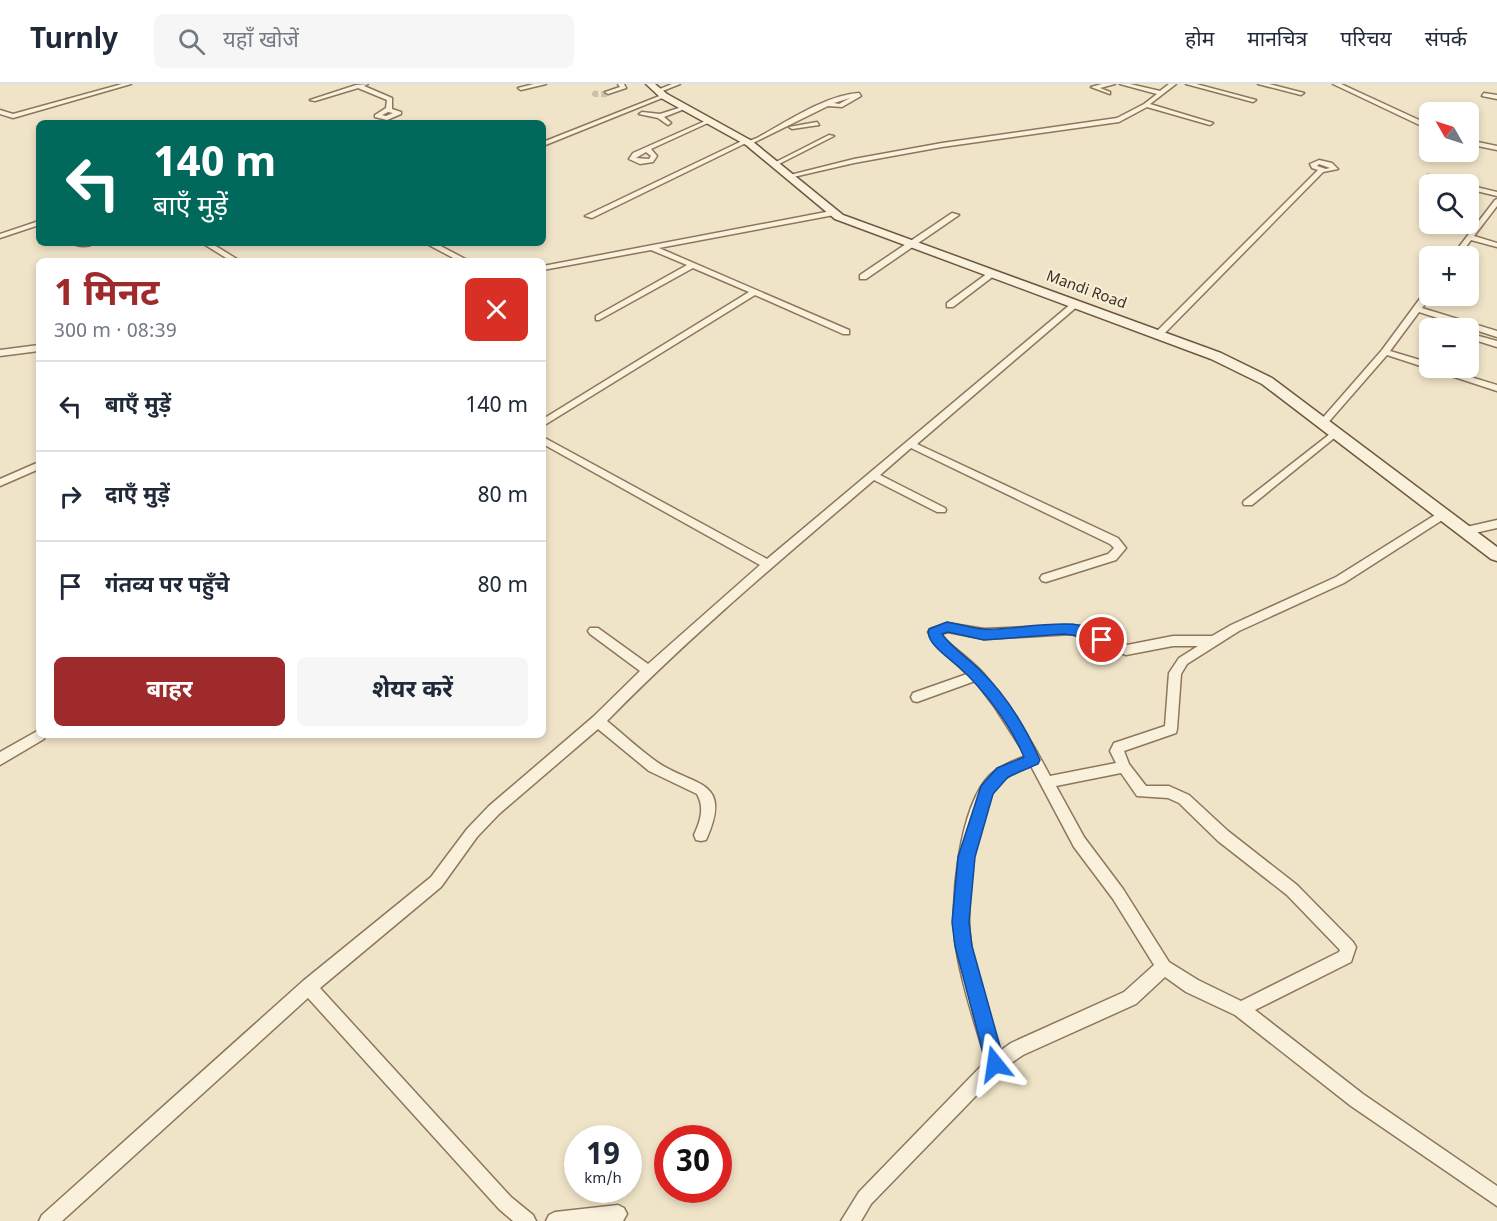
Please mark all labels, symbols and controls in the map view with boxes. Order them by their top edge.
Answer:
search box [154,14,574,68]
text: Turnly [30,23,118,59]
icon: search [175,25,208,58]
text: यहाँ खोजें [223,27,299,56]
text: होम [1185,27,1214,55]
text: मानचित्र [1247,27,1307,55]
text: परिचय [1340,27,1392,55]
text: संपर्क [1425,27,1467,55]
north arrow [1419,102,1479,162]
map controls [1419,102,1479,378]
text: 140 m [153,138,276,193]
icon: left [54,144,132,222]
button: search [1419,174,1479,234]
text: बाएँ मुड़ें [153,191,228,226]
button: + [1419,246,1479,306]
street label: Mandi Road [1043,268,1129,314]
text: 1 मिनट [54,273,159,320]
button: close [465,278,528,341]
button: − [1419,318,1479,378]
text: 300 m · 08:39 [54,319,177,345]
icon: left [54,390,87,423]
text: बाएँ मुड़ें [105,392,171,421]
text: 140 m [465,392,528,421]
icon: right [54,480,87,513]
text: दाएँ मुड़ें [105,482,170,511]
text: 80 m [477,482,528,511]
icon: arrive [54,570,87,603]
text: गंतव्य पर पहुँचे [105,572,230,601]
text: 80 m [477,572,528,601]
pin [1076,614,1127,665]
icon: arrive [1085,623,1118,656]
button: बाहर [54,657,285,726]
button: शेयर करें [297,657,528,726]
position arrow [963,1032,1027,1096]
speed limit sign: 30 [654,1125,732,1203]
text: 19 [586,1137,620,1176]
text: km/h [584,1170,622,1189]

